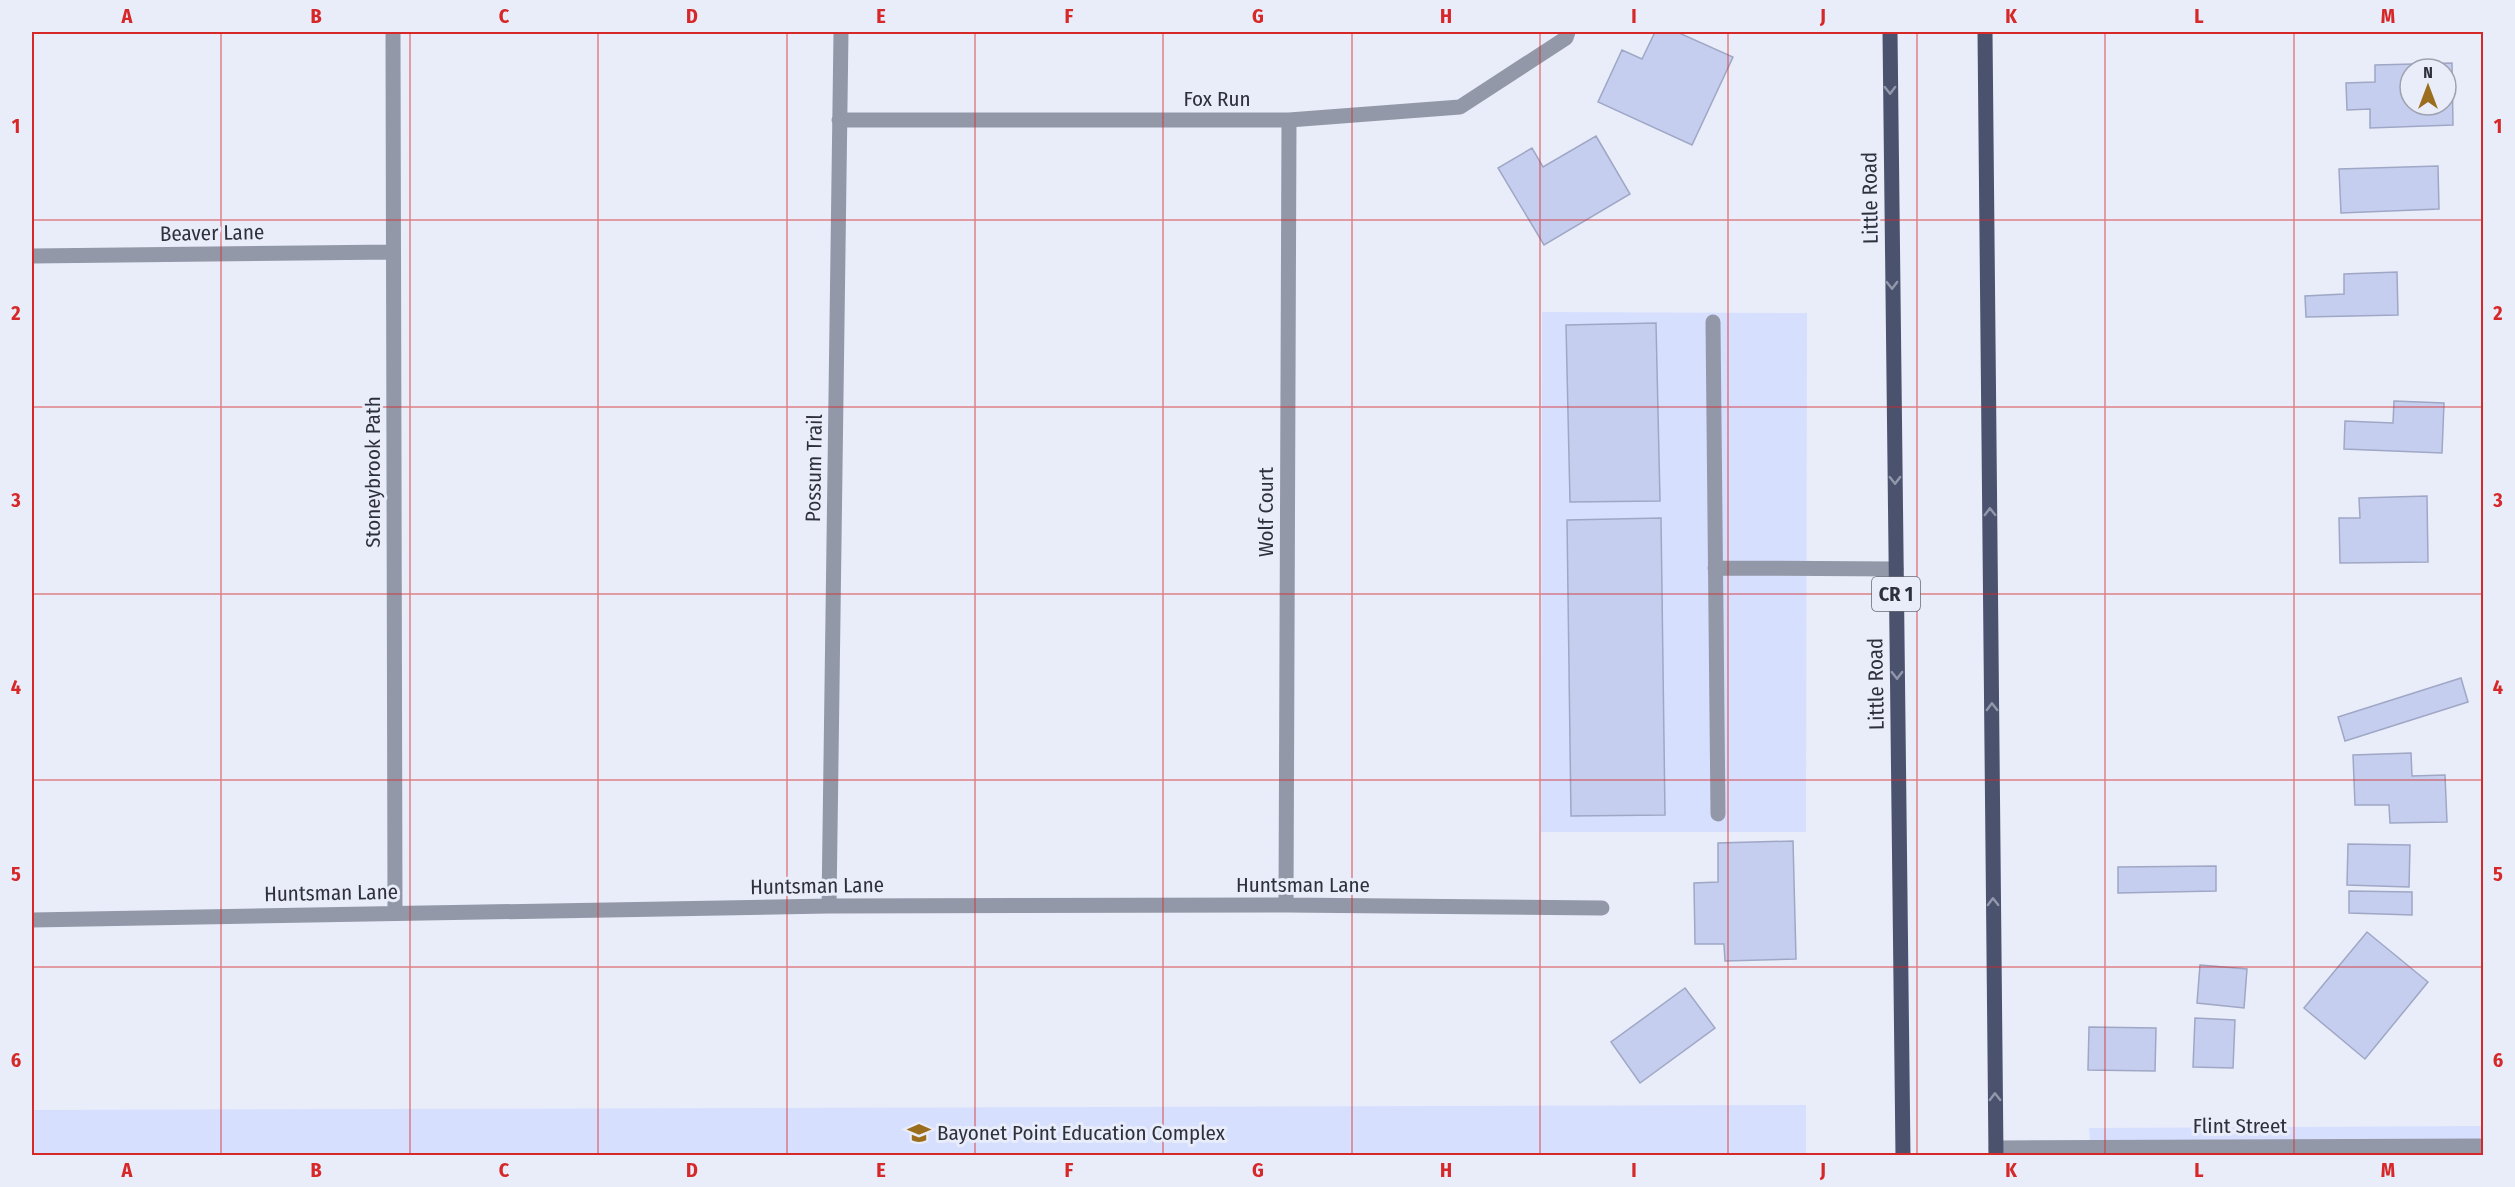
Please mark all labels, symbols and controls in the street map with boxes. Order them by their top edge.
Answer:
text: A [121,4,134,28]
text: B [310,4,322,28]
text: C [499,4,510,28]
text: D [686,4,698,28]
text: E [876,4,886,28]
text: F [1065,4,1074,28]
text: G [1252,4,1264,28]
text: H [1440,4,1452,28]
text: I [1631,4,1637,28]
text: J [1819,4,1826,28]
text: K [2005,4,2017,28]
text: L [2194,4,2204,28]
text: M [2381,4,2395,28]
north arrow [2398,57,2458,117]
text: N [2423,63,2433,82]
one-way arrow [1884,85,1896,94]
street label: Fox Run [1184,86,1250,112]
text: 1 [12,114,20,138]
text: 1 [2494,114,2502,138]
street label: Little Road [1856,152,1884,244]
street label: Beaver Lane [160,219,264,247]
one-way arrow [1886,280,1899,289]
text: 2 [10,301,21,325]
text: 2 [2492,301,2503,325]
street label: Stoneybrook Path [360,396,386,548]
street label: Possum Trail [800,413,828,522]
street label: Wolf Court [1253,467,1279,557]
one-way arrow [1889,475,1901,484]
text: 3 [10,488,21,512]
text: 3 [2492,488,2503,512]
one-way arrow [1983,508,1996,517]
road number: CR 1 [1872,577,1920,611]
street label: Little Road [1862,638,1890,730]
one-way arrow [1891,670,1903,679]
text: 4 [11,675,21,699]
text: 4 [2493,675,2503,699]
one-way arrow [1985,703,1998,712]
text: 5 [11,862,21,886]
text: 5 [2493,862,2503,886]
street label: Huntsman Lane [750,872,884,900]
street label: Huntsman Lane [1236,872,1370,898]
street label: Huntsman Lane [264,879,398,907]
one-way arrow [1987,898,2000,907]
text: 6 [11,1048,21,1072]
text: 6 [2493,1048,2503,1072]
one-way arrow [1989,1093,2001,1102]
street label: Flint Street [2193,1113,2287,1139]
school or university icon: Bayonet Point Education Complex [906,1120,932,1146]
place label: Bayonet Point Education Complex [937,1120,1226,1146]
text: A [121,1158,134,1182]
text: B [310,1158,322,1182]
text: C [499,1158,510,1182]
text: D [686,1158,698,1182]
text: E [876,1158,886,1182]
text: F [1065,1158,1074,1182]
text: G [1252,1158,1264,1182]
text: H [1440,1158,1452,1182]
text: I [1631,1158,1637,1182]
text: J [1819,1158,1826,1182]
text: K [2005,1158,2017,1182]
text: L [2194,1158,2204,1182]
text: M [2381,1158,2395,1182]

